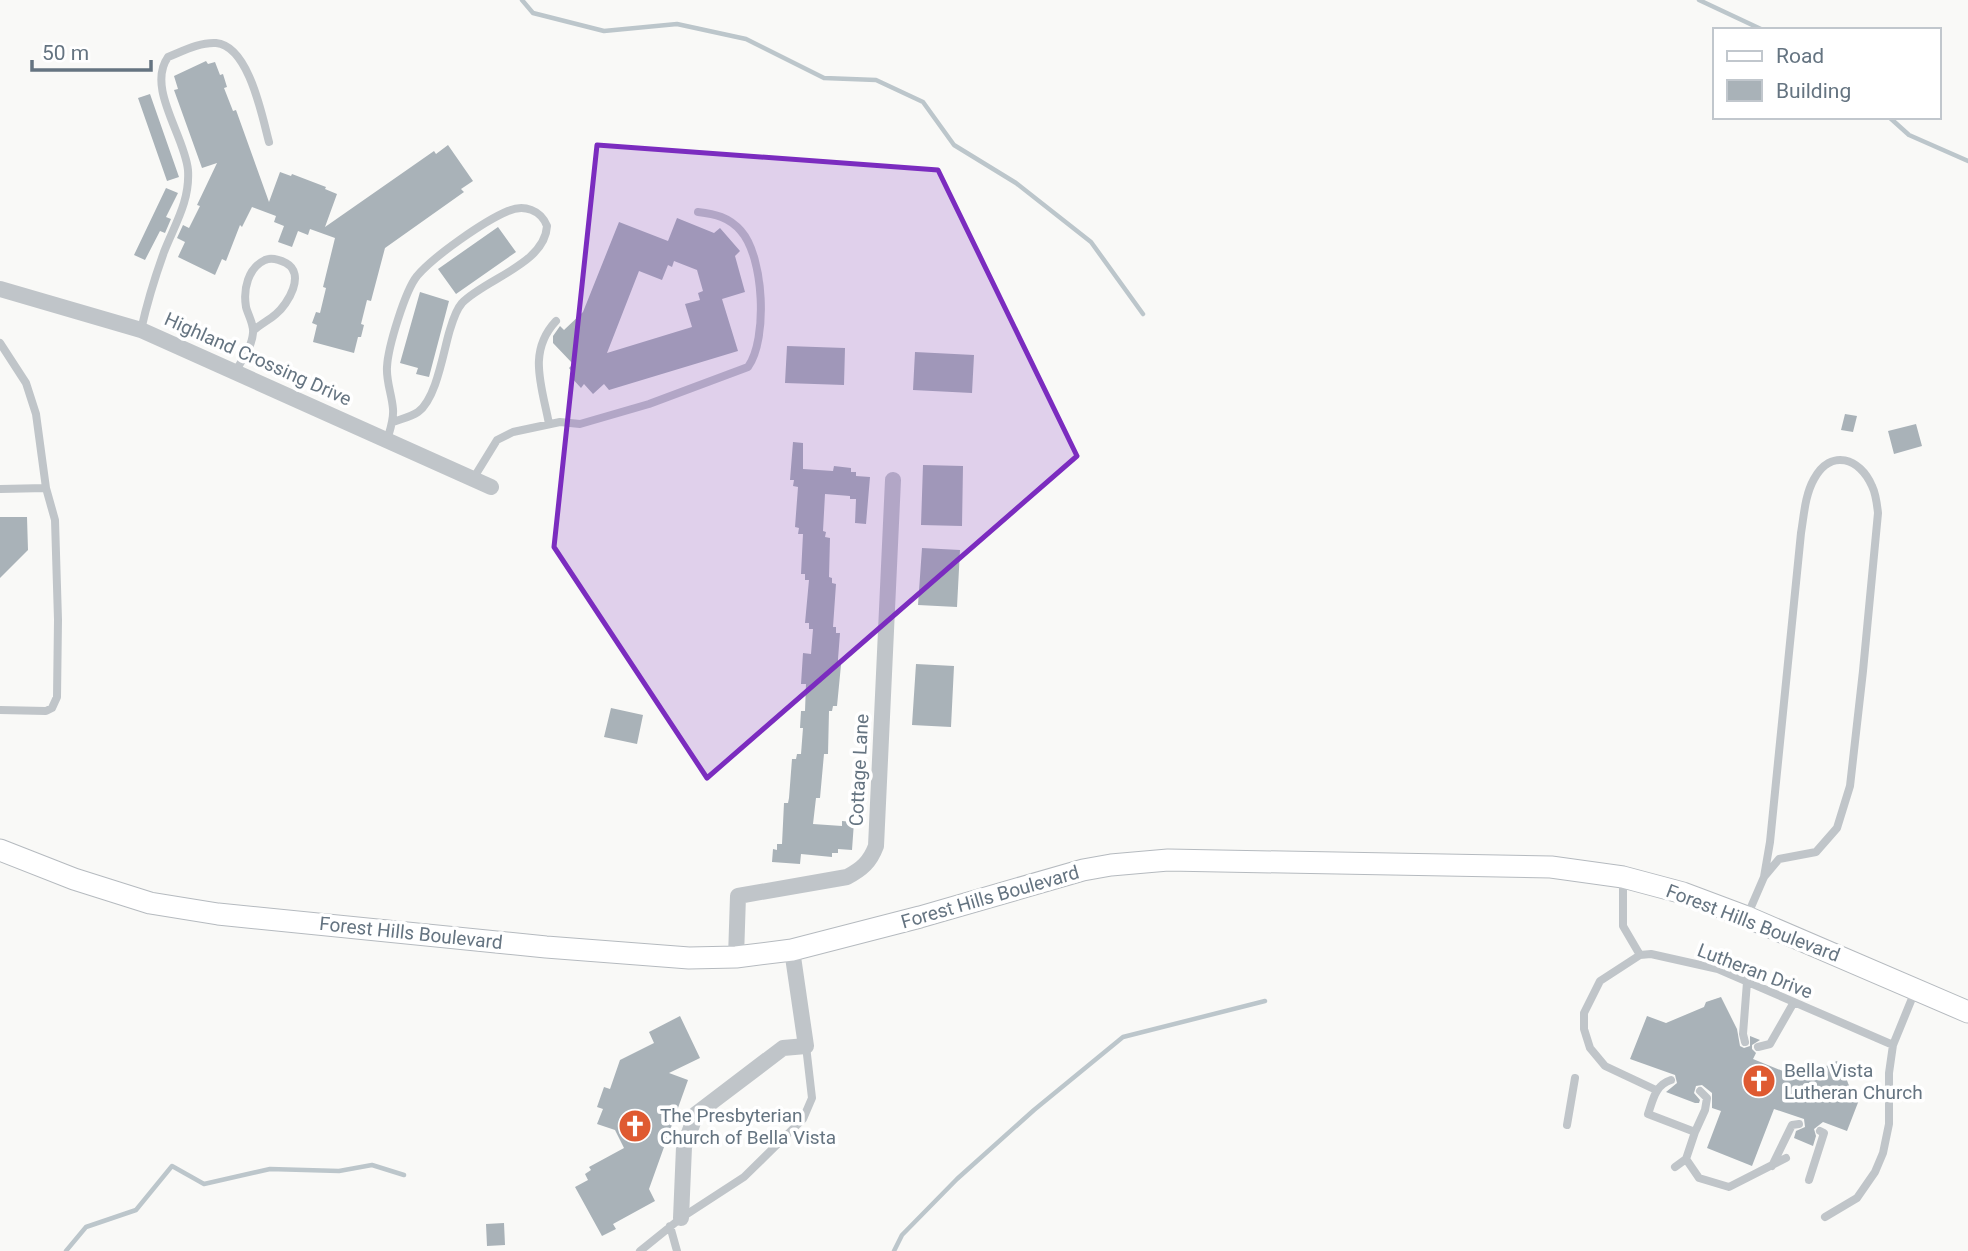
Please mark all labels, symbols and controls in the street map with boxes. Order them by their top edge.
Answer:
scale bar [32,28,150,72]
legend [1713,28,1940,119]
text: 50 m [42,41,89,65]
text: Road [1776,44,1824,68]
text: Building [1776,79,1851,103]
street label: Highland Crossing Drive [161,307,355,411]
street label: Cottage Lane [845,713,873,827]
street label: Forest Hills Boulevard [898,861,1082,933]
street label: Forest Hills Boulevard [1663,879,1843,967]
street label: Forest Hills Boulevard [318,912,504,954]
street label: Lutheran Drive [1694,939,1816,1003]
place label: Bella Vista Lutheran Church [1784,1059,1923,1104]
church icon: Bella Vista Lutheran Church [1740,1062,1778,1100]
place label: The Presbyterian Church of Bella Vista [660,1104,836,1149]
church icon: The Presbyterian Church of Bella Vista [616,1107,654,1145]

